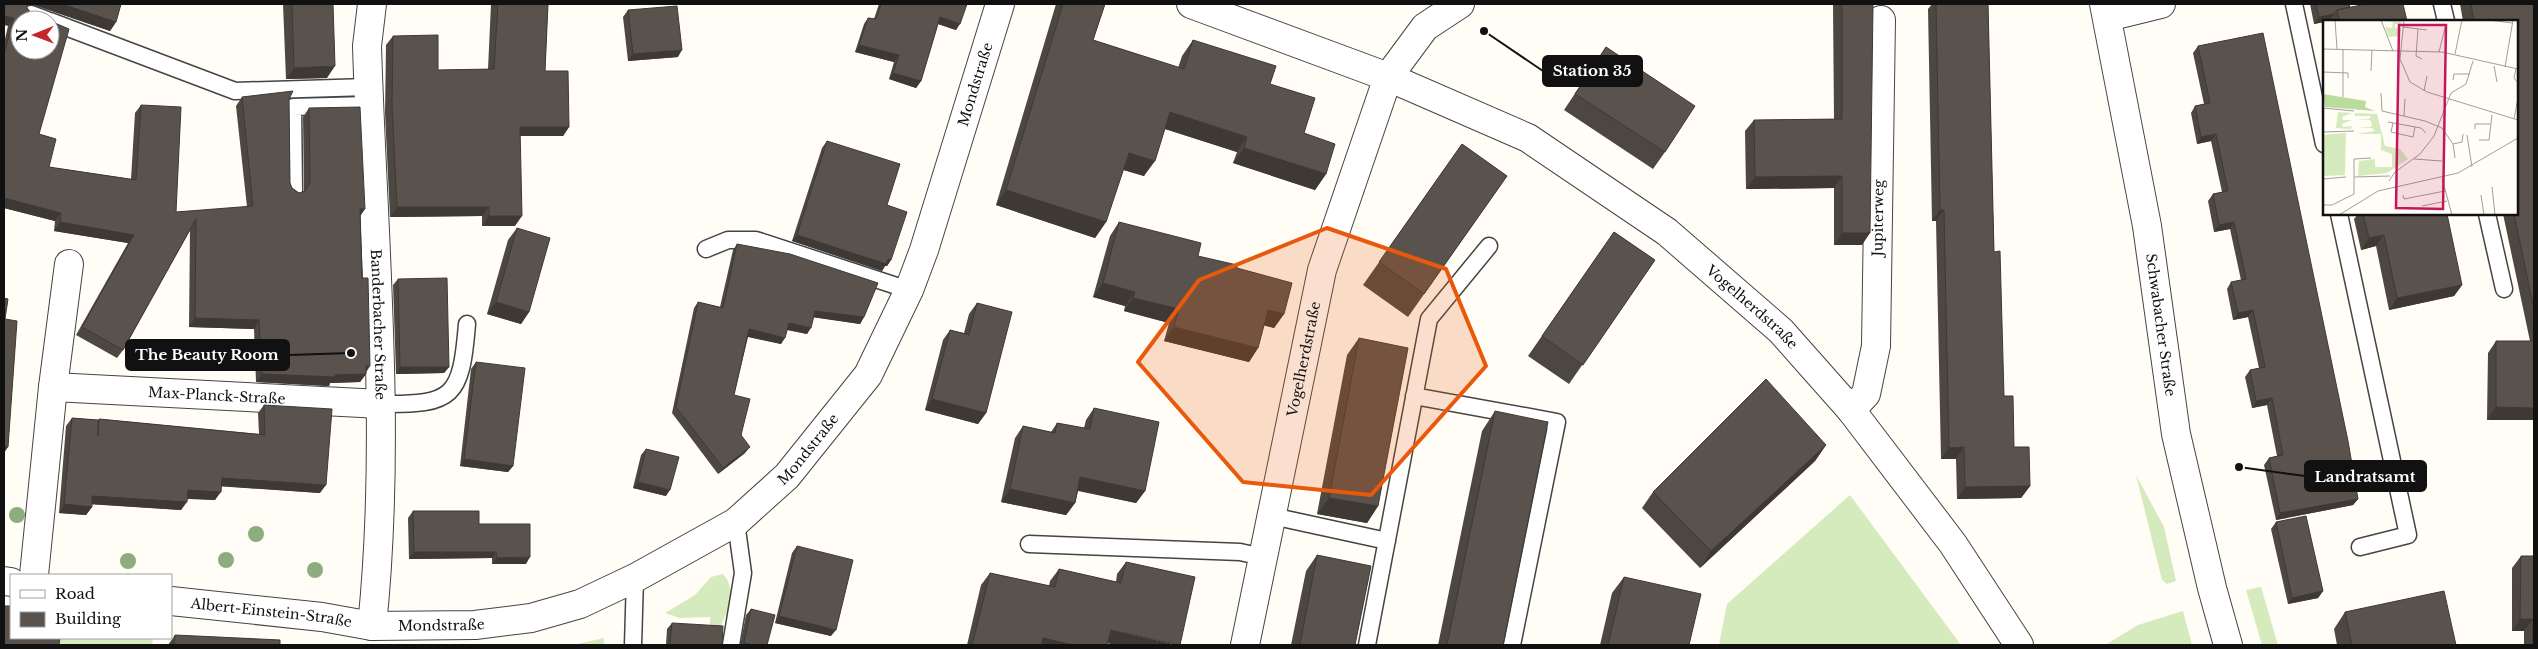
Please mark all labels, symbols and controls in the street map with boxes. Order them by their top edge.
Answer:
north arrow [10,10,60,60]
inset map [2323,20,2518,215]
text: N [13,28,31,42]
street label: Mondstraße [954,40,997,128]
callout: Station 35 [1543,56,1642,86]
text: Station 35 [1553,61,1631,80]
street label: Jupiterweg [1868,179,1888,259]
street label: Banderbacher Straße [367,249,390,400]
street label: Schwabacher Straße [2142,252,2180,398]
street label: Vogelherdstraße [1702,260,1802,353]
street label: Vogelherdstraße [1283,300,1324,419]
callout: The Beauty Room [126,340,289,370]
text: The Beauty Room [135,345,279,364]
street label: Max-Planck-Straße [148,383,286,408]
street label: Mondstraße [774,410,842,489]
callout: Landratsamt [2305,461,2426,491]
text: Landratsamt [2315,467,2416,486]
legend [10,574,172,639]
text: Road [55,584,95,603]
street label: Albert-Einstein-Straße [189,594,353,631]
text: Building [55,609,122,628]
street label: Mondstraße [398,615,486,635]

